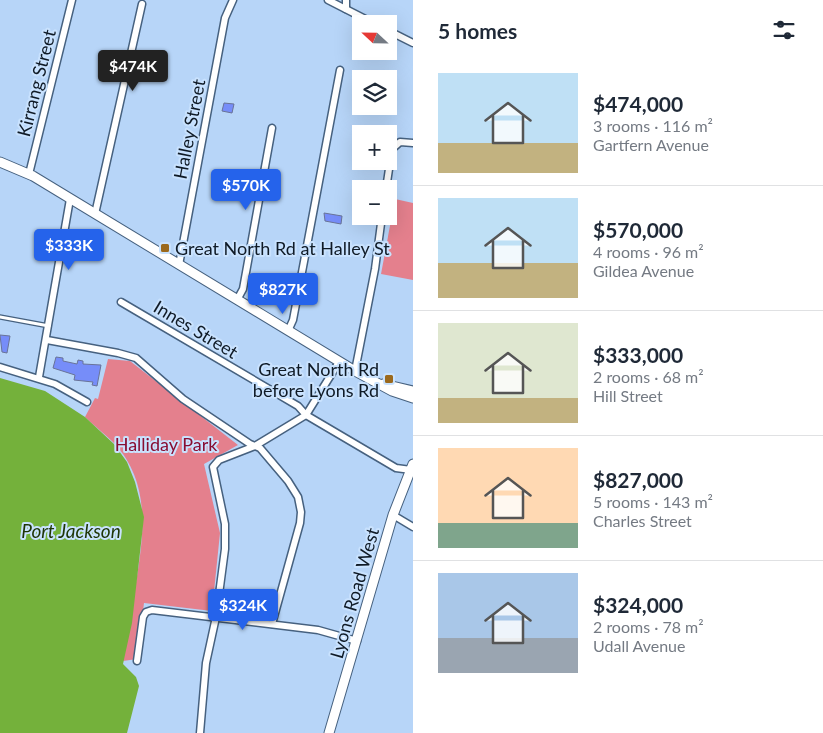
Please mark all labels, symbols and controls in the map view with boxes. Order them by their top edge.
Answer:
north arrow [352,15,398,60]
map controls [352,15,397,225]
icon: filters [770,16,798,44]
text: 5 homes [438,18,517,43]
street label: Kirrang Street [12,27,60,139]
pin: $474K [98,49,168,92]
text: $474K [109,56,157,75]
button: layers [352,70,397,115]
street label: Halley Street [169,77,210,181]
text: $474,000 [593,91,683,116]
icon: home [478,93,538,153]
text: 3 rooms · 116 m² [593,116,713,135]
button: + [352,125,397,170]
text: Gartfern Avenue [593,135,709,154]
pin: $570K [211,168,281,211]
text: $570K [222,175,270,194]
button: − [352,180,397,225]
text: $570,000 [593,217,683,242]
icon: home [478,218,538,278]
pin: $333K [34,228,104,271]
text: $333K [45,235,93,254]
place label: Great North Rd at Halley St [175,237,390,259]
marker: Great North Rd at Halley St [159,242,171,254]
text: 4 rooms · 96 m² [593,242,704,261]
text: Gildea Avenue [593,261,694,280]
pin: $827K [248,272,318,315]
text: $827K [259,279,307,298]
street label: Innes Street [150,295,243,363]
text: $333,000 [593,342,683,367]
icon: home [478,343,538,403]
place label: Great North Rd before Lyons Rd [253,358,379,401]
text: 2 rooms · 68 m² [593,367,704,386]
marker: Great North Rd before Lyons Rd [383,373,395,385]
text: Hill Street [593,386,663,405]
park label: Halliday Park [115,433,218,455]
text: $827,000 [593,467,683,492]
icon: home [478,468,538,528]
text: 5 rooms · 143 m² [593,492,713,511]
text: Charles Street [593,511,692,530]
water label: Port Jackson [21,519,121,542]
street label: Lyons Road West [325,525,383,661]
pin: $324K [208,588,278,631]
text: $324,000 [593,592,683,617]
icon: home [478,593,538,653]
text: $324K [219,595,267,614]
text: 2 rooms · 78 m² [593,617,704,636]
text: Udall Avenue [593,636,685,655]

